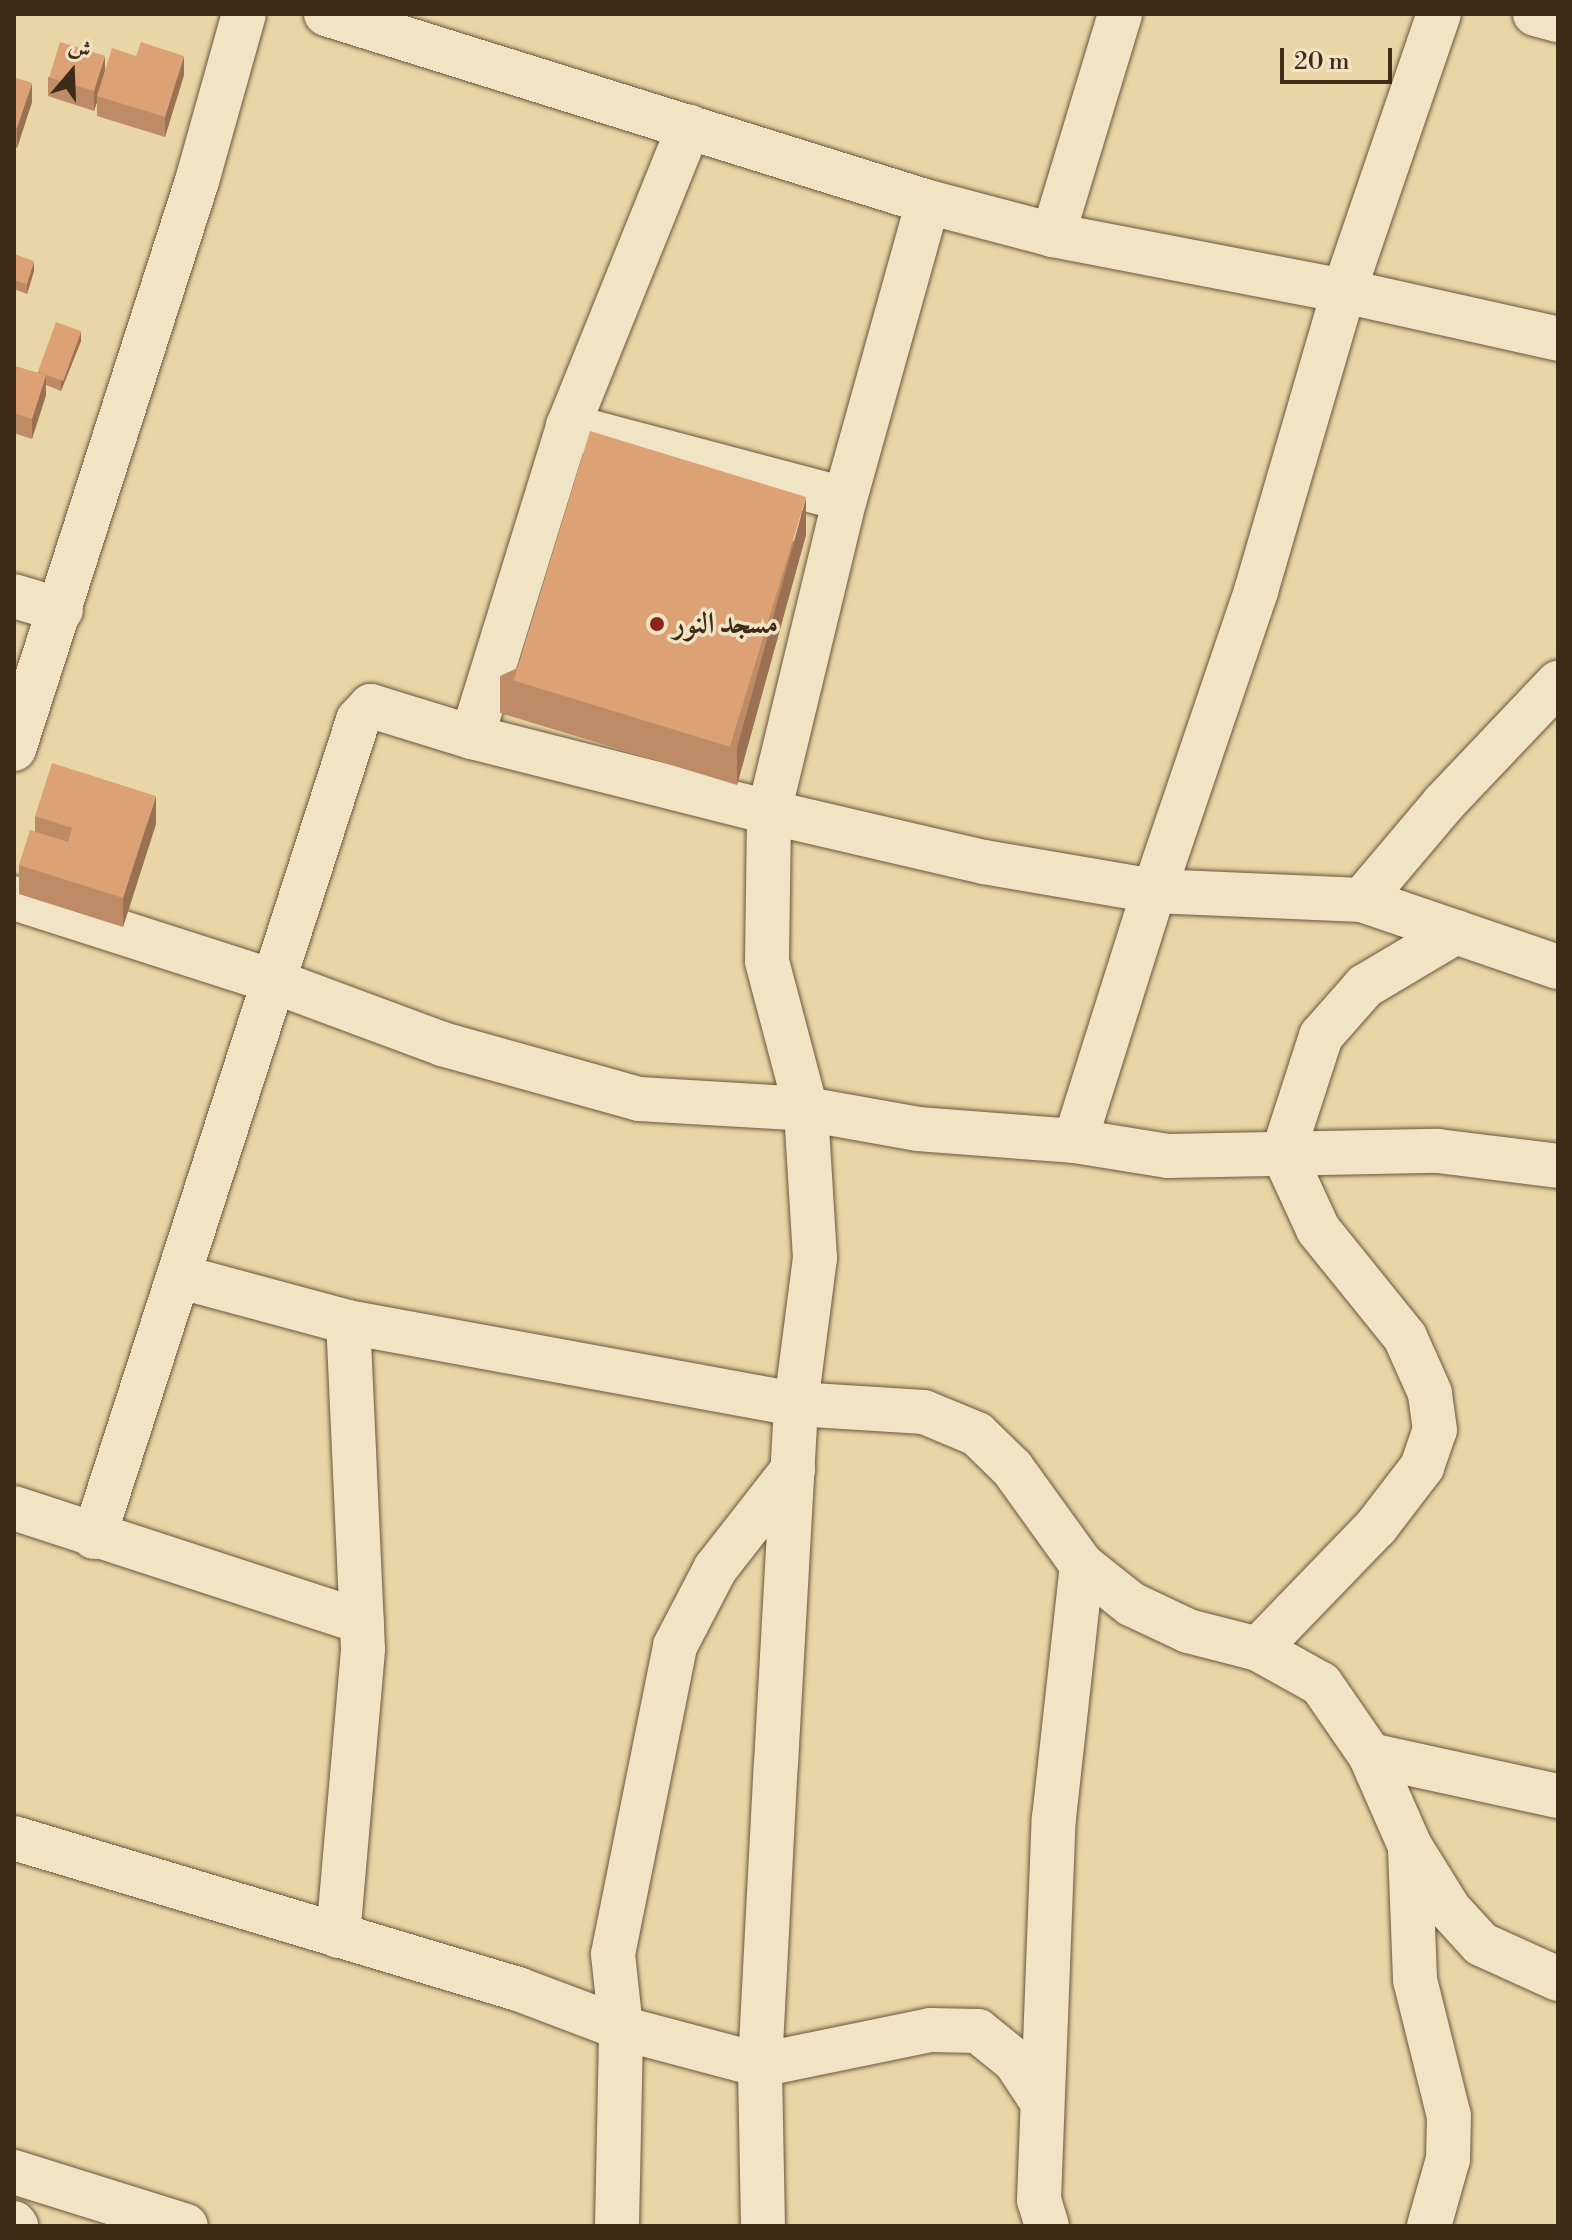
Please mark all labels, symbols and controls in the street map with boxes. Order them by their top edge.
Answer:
north arrow [32,32,112,112]
scale bar [1284,32,1396,82]
text: ش [65,33,95,65]
text: 20 m [1294,47,1350,77]
place label: مسجد النور [673,606,778,642]
marker: مسجد النور [648,615,666,633]

